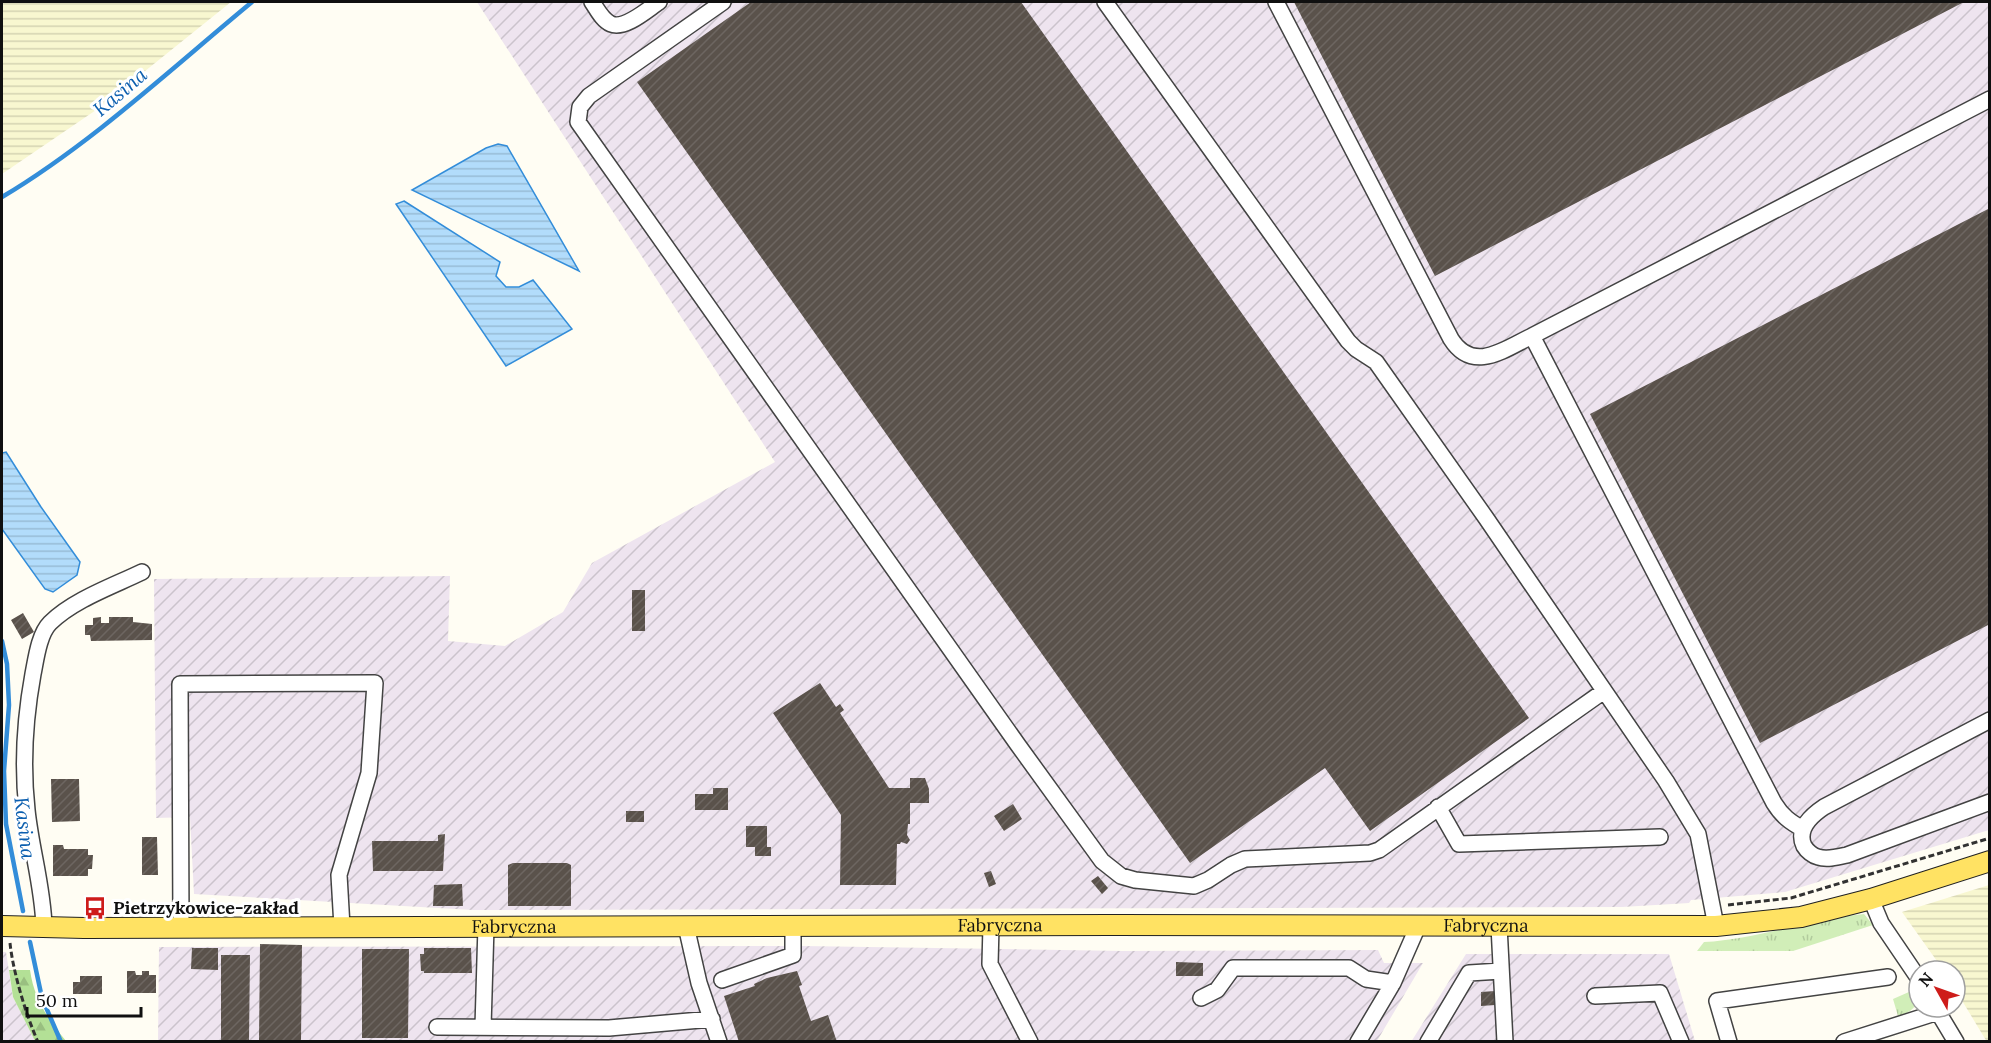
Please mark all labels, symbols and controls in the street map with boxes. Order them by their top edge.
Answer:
water label: Kasina [88,62,152,121]
water label: Kasina [9,795,42,860]
bus stop icon: Pietrzykowice-zakład [82,895,108,921]
place label: Pietrzykowice-zakład [113,896,299,919]
street label: Fabryczna [957,913,1043,936]
street label: Fabryczna [1443,914,1529,937]
street label: Fabryczna [471,915,557,938]
north arrow [1907,959,1967,1019]
text: N [1914,968,1937,991]
scale bar [27,980,141,1018]
text: 50 m [36,989,78,1012]

